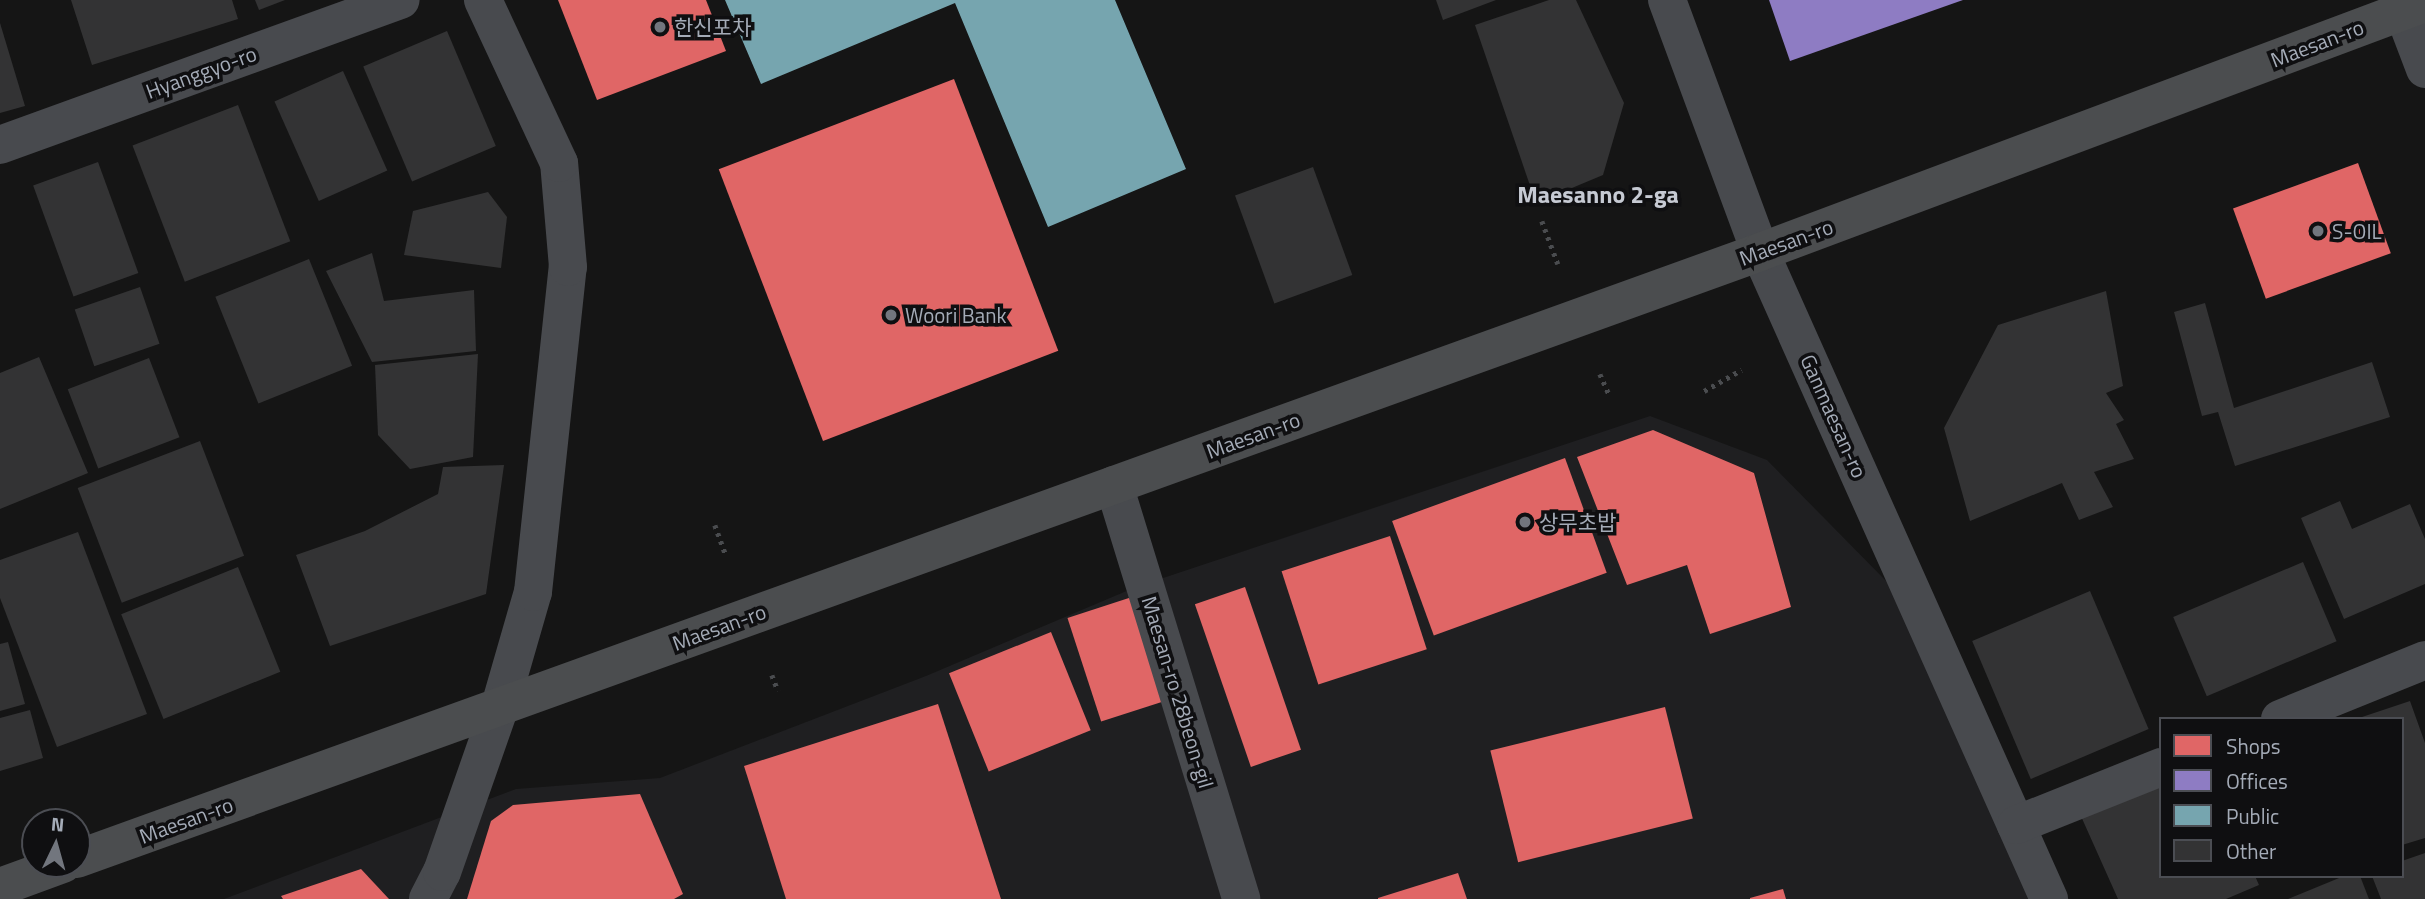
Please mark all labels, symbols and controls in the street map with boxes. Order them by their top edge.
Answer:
place label: 한신포차 [674,14,751,40]
street label: Maesan-ro [2267,14,2367,72]
marker: 한신포차 [652,19,668,35]
street label: Hyanggyo-ro [142,40,260,104]
district label: Maesanno 2-ga [1517,181,1679,209]
street label: Maesan-ro [1736,213,1836,271]
place label: S-OIL [2332,218,2382,244]
marker: S-OIL [2310,223,2326,239]
place label: Woori Bank [905,302,1007,328]
marker: Woori Bank [883,307,899,323]
street label: Ganmaesan-ro [1796,350,1872,482]
street label: Maesan-ro [1203,406,1303,464]
place label: 상무초밥 [1539,509,1616,535]
marker: 상무초밥 [1517,514,1533,530]
street label: Maesan-ro 28beon-gil [1137,593,1219,791]
street label: Maesan-ro [669,598,769,656]
legend [2159,717,2404,878]
text: Shops [2226,730,2281,762]
text: Offices [2226,765,2288,797]
street label: Maesan-ro [136,791,236,849]
text: Public [2226,800,2279,832]
north arrow [21,808,91,878]
text: N [50,809,66,839]
text: Other [2226,835,2276,867]

